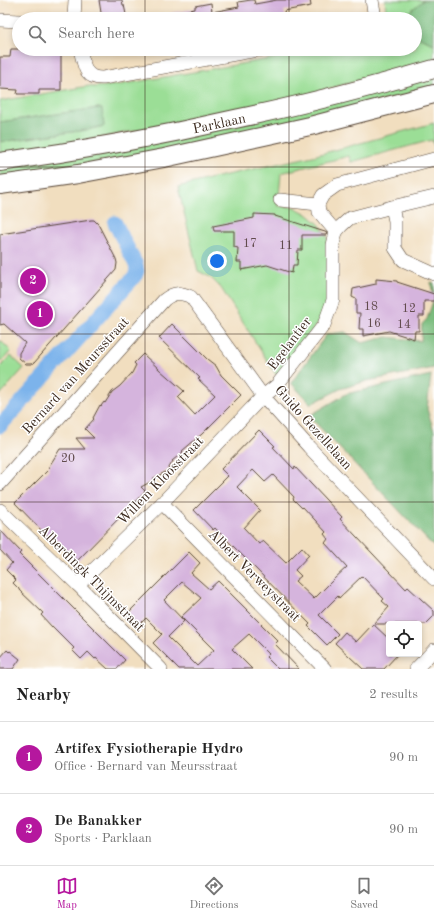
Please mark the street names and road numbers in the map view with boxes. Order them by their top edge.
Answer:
street label: Parklaan [191,111,248,136]
street label: Egelantier [265,314,314,373]
street label: Bernard van Meursstraat [20,315,132,437]
street label: Guido Gezellelaan [272,383,355,473]
street label: Willem Kloosstraat [115,434,206,528]
street label: Alberdingk Thijmstraat [36,523,147,635]
street label: Albert Verweystraat [206,527,303,624]

